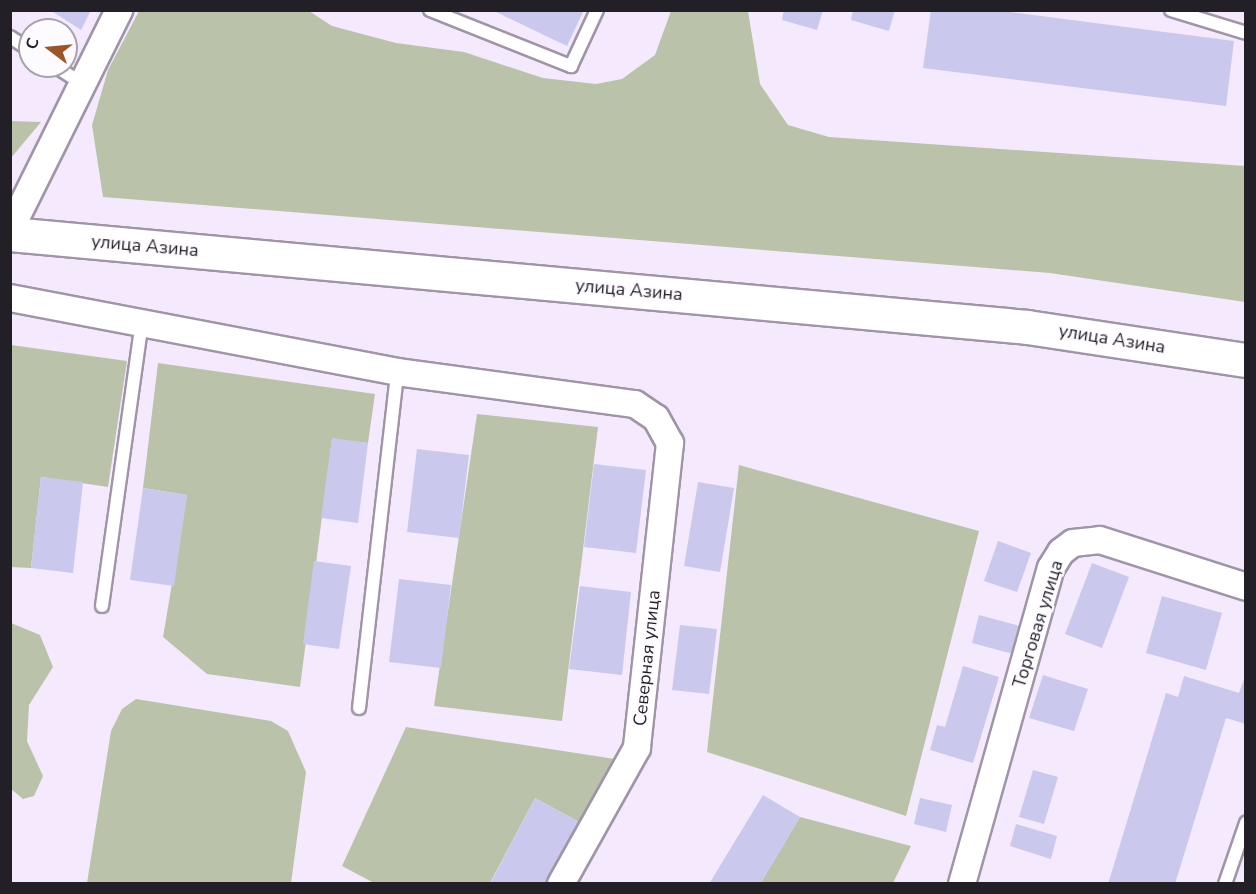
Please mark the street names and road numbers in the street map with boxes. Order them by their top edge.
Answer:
street label: улица Азина [90,231,200,261]
street label: улица Азина [574,275,684,305]
street label: улица Азина [1057,320,1167,358]
street label: Торговая улица [1008,558,1068,690]
street label: Северная улица [629,589,665,727]

